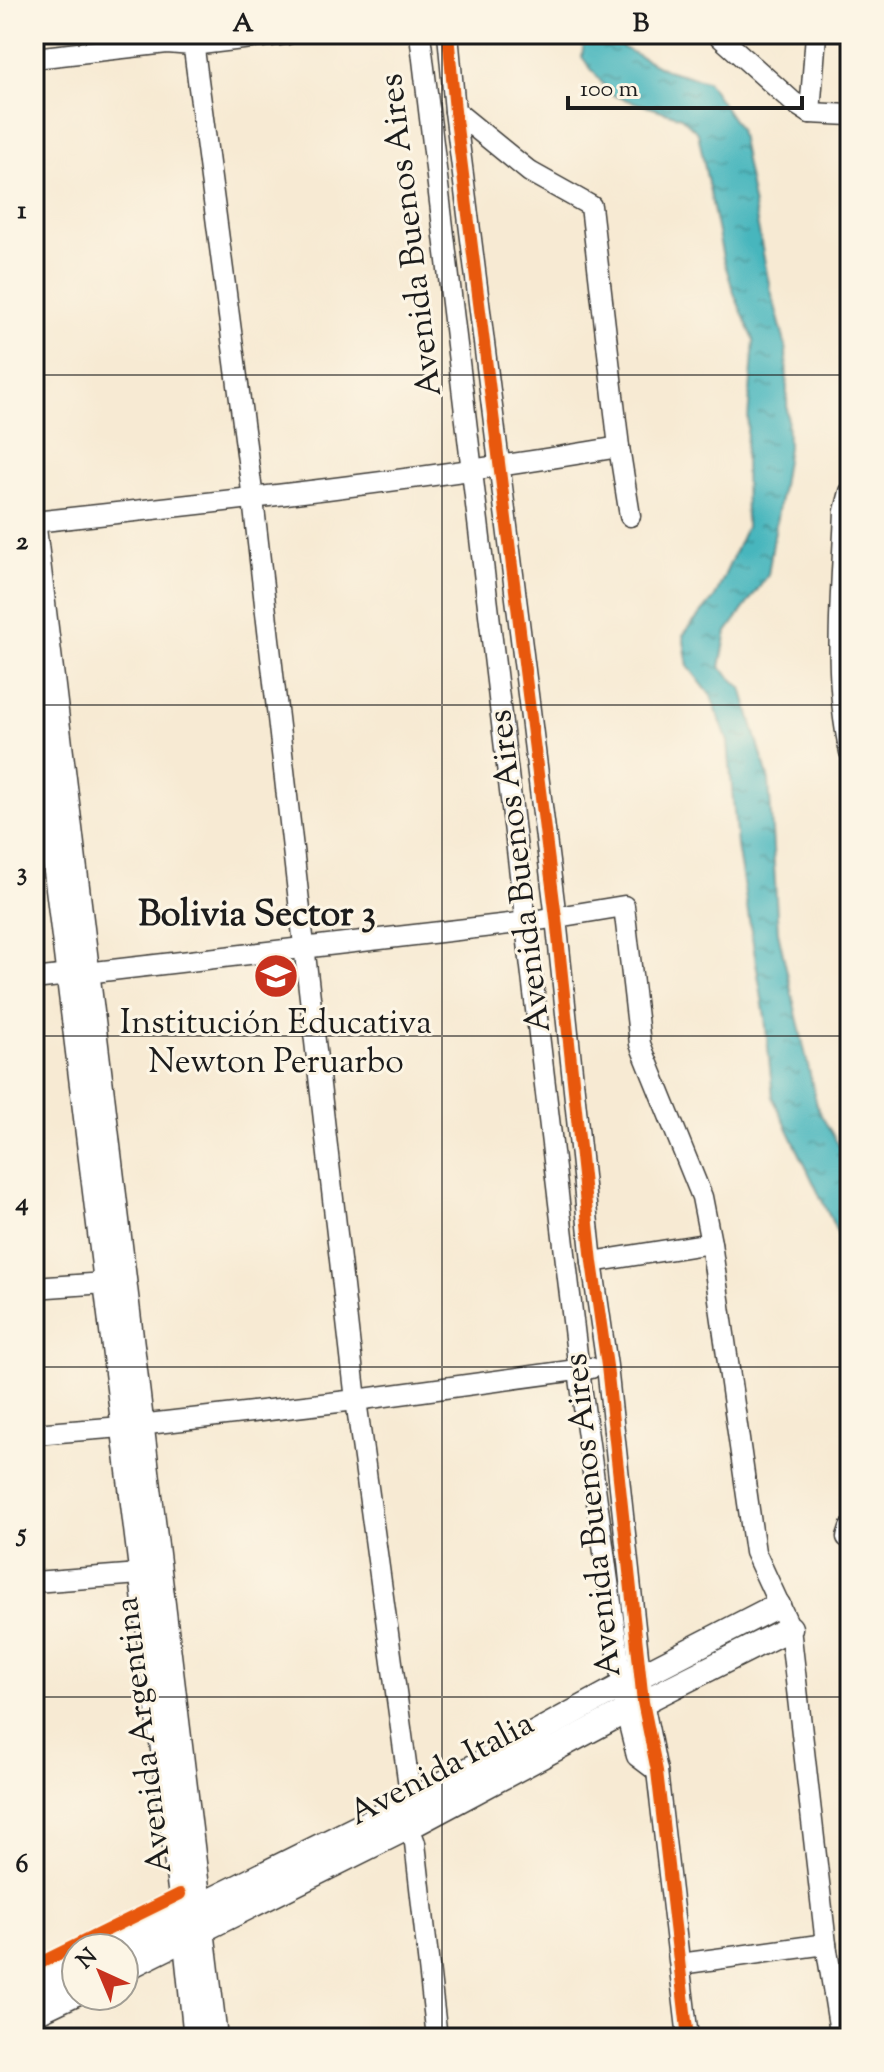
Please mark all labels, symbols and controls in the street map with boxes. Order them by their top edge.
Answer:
text: A [232,6,254,43]
text: B [633,6,650,43]
scale bar [568,60,802,110]
street label: Avenida Buenos Aires [368,71,456,399]
text: 100 m [580,73,638,107]
text: 1 [18,193,27,230]
text: 2 [16,524,29,561]
street label: Avenida Buenos Aires [477,707,565,1035]
text: 3 [17,855,27,892]
district label: Bolivia Sector 3 [138,890,376,942]
school or university icon: Institución Educativa Newton Peruarbo [252,952,300,1000]
place label: Institución Educativa Newton Peruarbo [120,1000,432,1088]
text: 4 [14,1185,29,1222]
street label: Avenida Buenos Aires [553,1351,635,1679]
text: 5 [16,1516,27,1553]
street label: Avenida Argentina [104,1594,186,1876]
street label: Avenida Italia [341,1701,543,1839]
text: 6 [16,1847,29,1884]
north arrow [60,1932,140,2012]
text: N [71,1942,106,1977]

